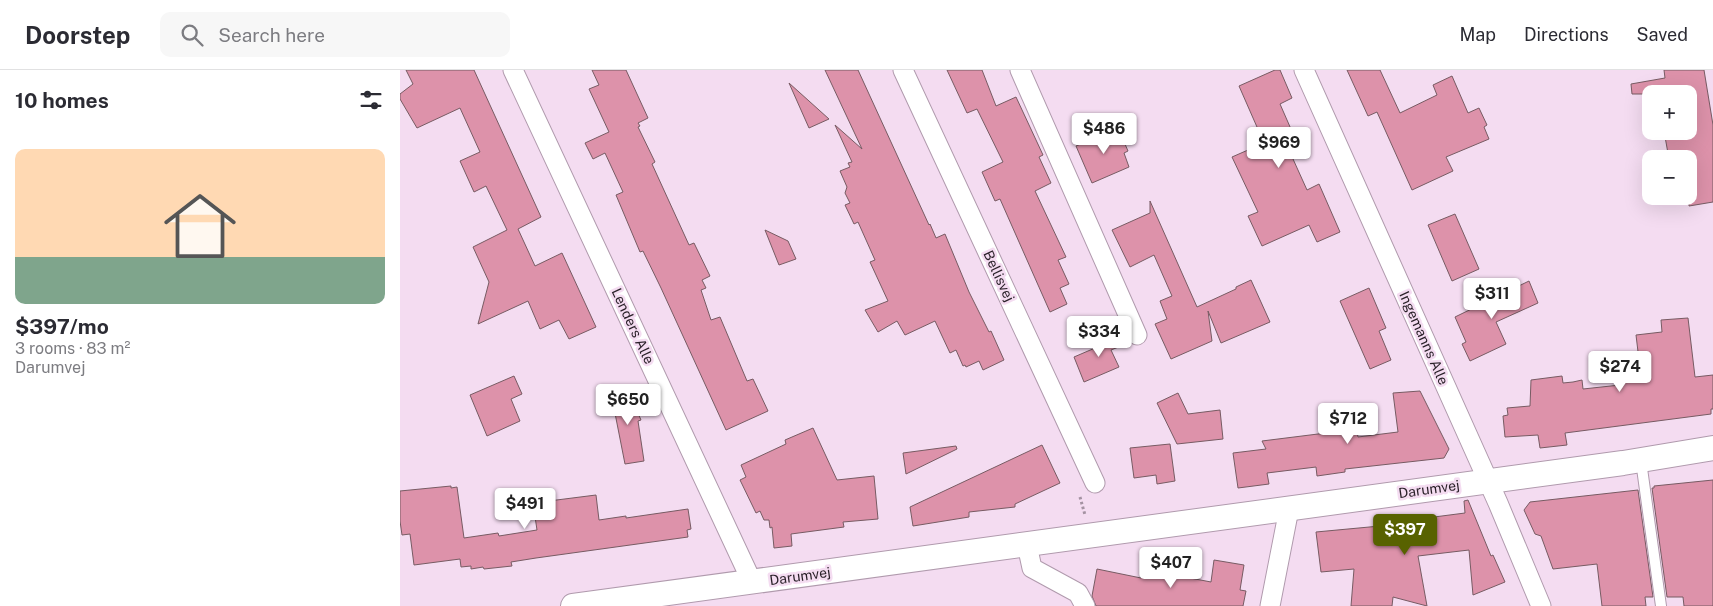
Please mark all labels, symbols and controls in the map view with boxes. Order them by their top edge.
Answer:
search box [160,12,510,57]
text: Doorstep [25,21,130,49]
icon: search [178,21,206,49]
text: Search here [218,24,325,46]
text: Map [1459,24,1496,45]
text: Directions [1524,24,1609,45]
text: Saved [1637,24,1688,45]
map controls [1642,85,1697,205]
button: + [1642,85,1697,140]
icon: filters [357,86,385,114]
text: 10 homes [15,88,109,113]
pin: $486 [1074,112,1134,155]
text: $486 [1083,119,1125,138]
pin: $969 [1249,126,1309,169]
text: $969 [1258,133,1300,152]
button: − [1642,150,1697,205]
icon: home [155,181,245,271]
street label: Bellisvej [980,248,1018,304]
pin: $311 [1462,278,1522,320]
text: $311 [1474,284,1510,303]
street label: Lenders Alle [608,286,658,366]
street label: Ingemanns Alle [1396,289,1452,387]
text: $397/mo [15,314,109,339]
pin: $334 [1069,316,1129,358]
text: $334 [1078,322,1120,341]
text: 3 rooms · 83 m² [15,339,130,358]
pin: $274 [1590,350,1650,393]
text: $274 [1599,357,1641,376]
text: Darumvej [15,358,85,377]
pin: $650 [598,384,658,426]
text: $650 [607,390,649,409]
pin: $712 [1318,402,1378,445]
text: $712 [1329,409,1367,428]
street label: Darumvej [1397,477,1461,501]
pin: $491 [495,488,555,530]
text: $491 [506,494,544,513]
pin: $397 [1375,514,1435,556]
text: $397 [1384,520,1426,539]
pin: $407 [1141,546,1201,589]
text: $407 [1150,553,1192,572]
street label: Darumvej [768,564,832,588]

